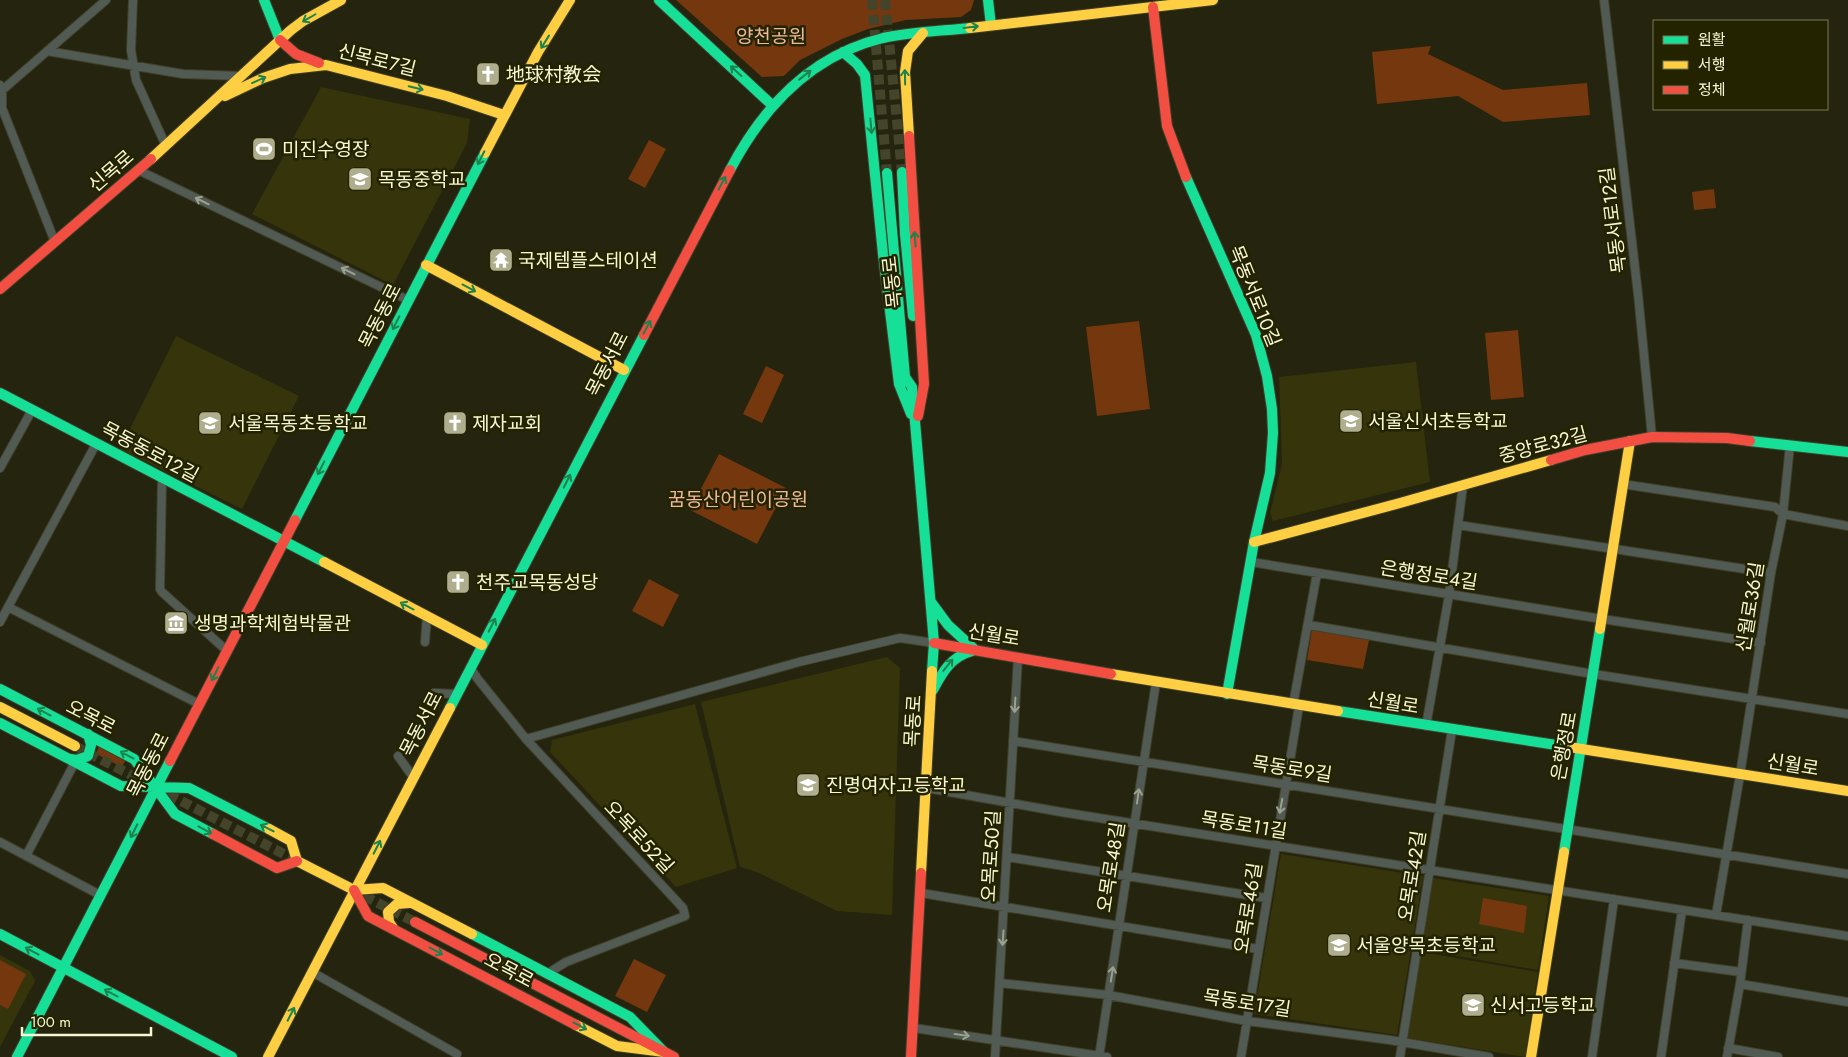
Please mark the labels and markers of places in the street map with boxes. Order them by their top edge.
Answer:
church icon: 地球村教会 [475,61,501,87]
place label: 地球村教会 [506,61,601,88]
sports icon: 미진수영장 [251,136,277,162]
place label: 미진수영장 [282,136,369,163]
school or university icon: 목동중학교 [347,166,373,192]
place label: 목동중학교 [378,166,465,193]
temple icon: 국제템플스테이션 [488,247,514,273]
place label: 국제템플스테이션 [518,247,658,274]
school or university icon: 서울신서초등학교 [1338,408,1364,434]
place label: 서울신서초등학교 [1368,408,1508,435]
school or university icon: 서울목동초등학교 [197,410,223,436]
place label: 서울목동초등학교 [228,410,368,437]
church icon: 제자교회 [442,410,468,436]
place label: 제자교회 [472,410,542,437]
church icon: 천주교목동성당 [445,569,471,595]
place label: 천주교목동성당 [476,569,598,596]
museum icon: 생명과학체험박물관 [163,610,189,636]
place label: 생명과학체험박물관 [194,610,351,637]
school or university icon: 진명여자고등학교 [795,772,821,798]
place label: 진명여자고등학교 [826,772,966,799]
school or university icon: 서울양목초등학교 [1326,932,1352,958]
place label: 서울양목초등학교 [1356,932,1496,959]
school or university icon: 신서고등학교 [1460,992,1486,1018]
place label: 신서고등학교 [1490,992,1595,1019]

